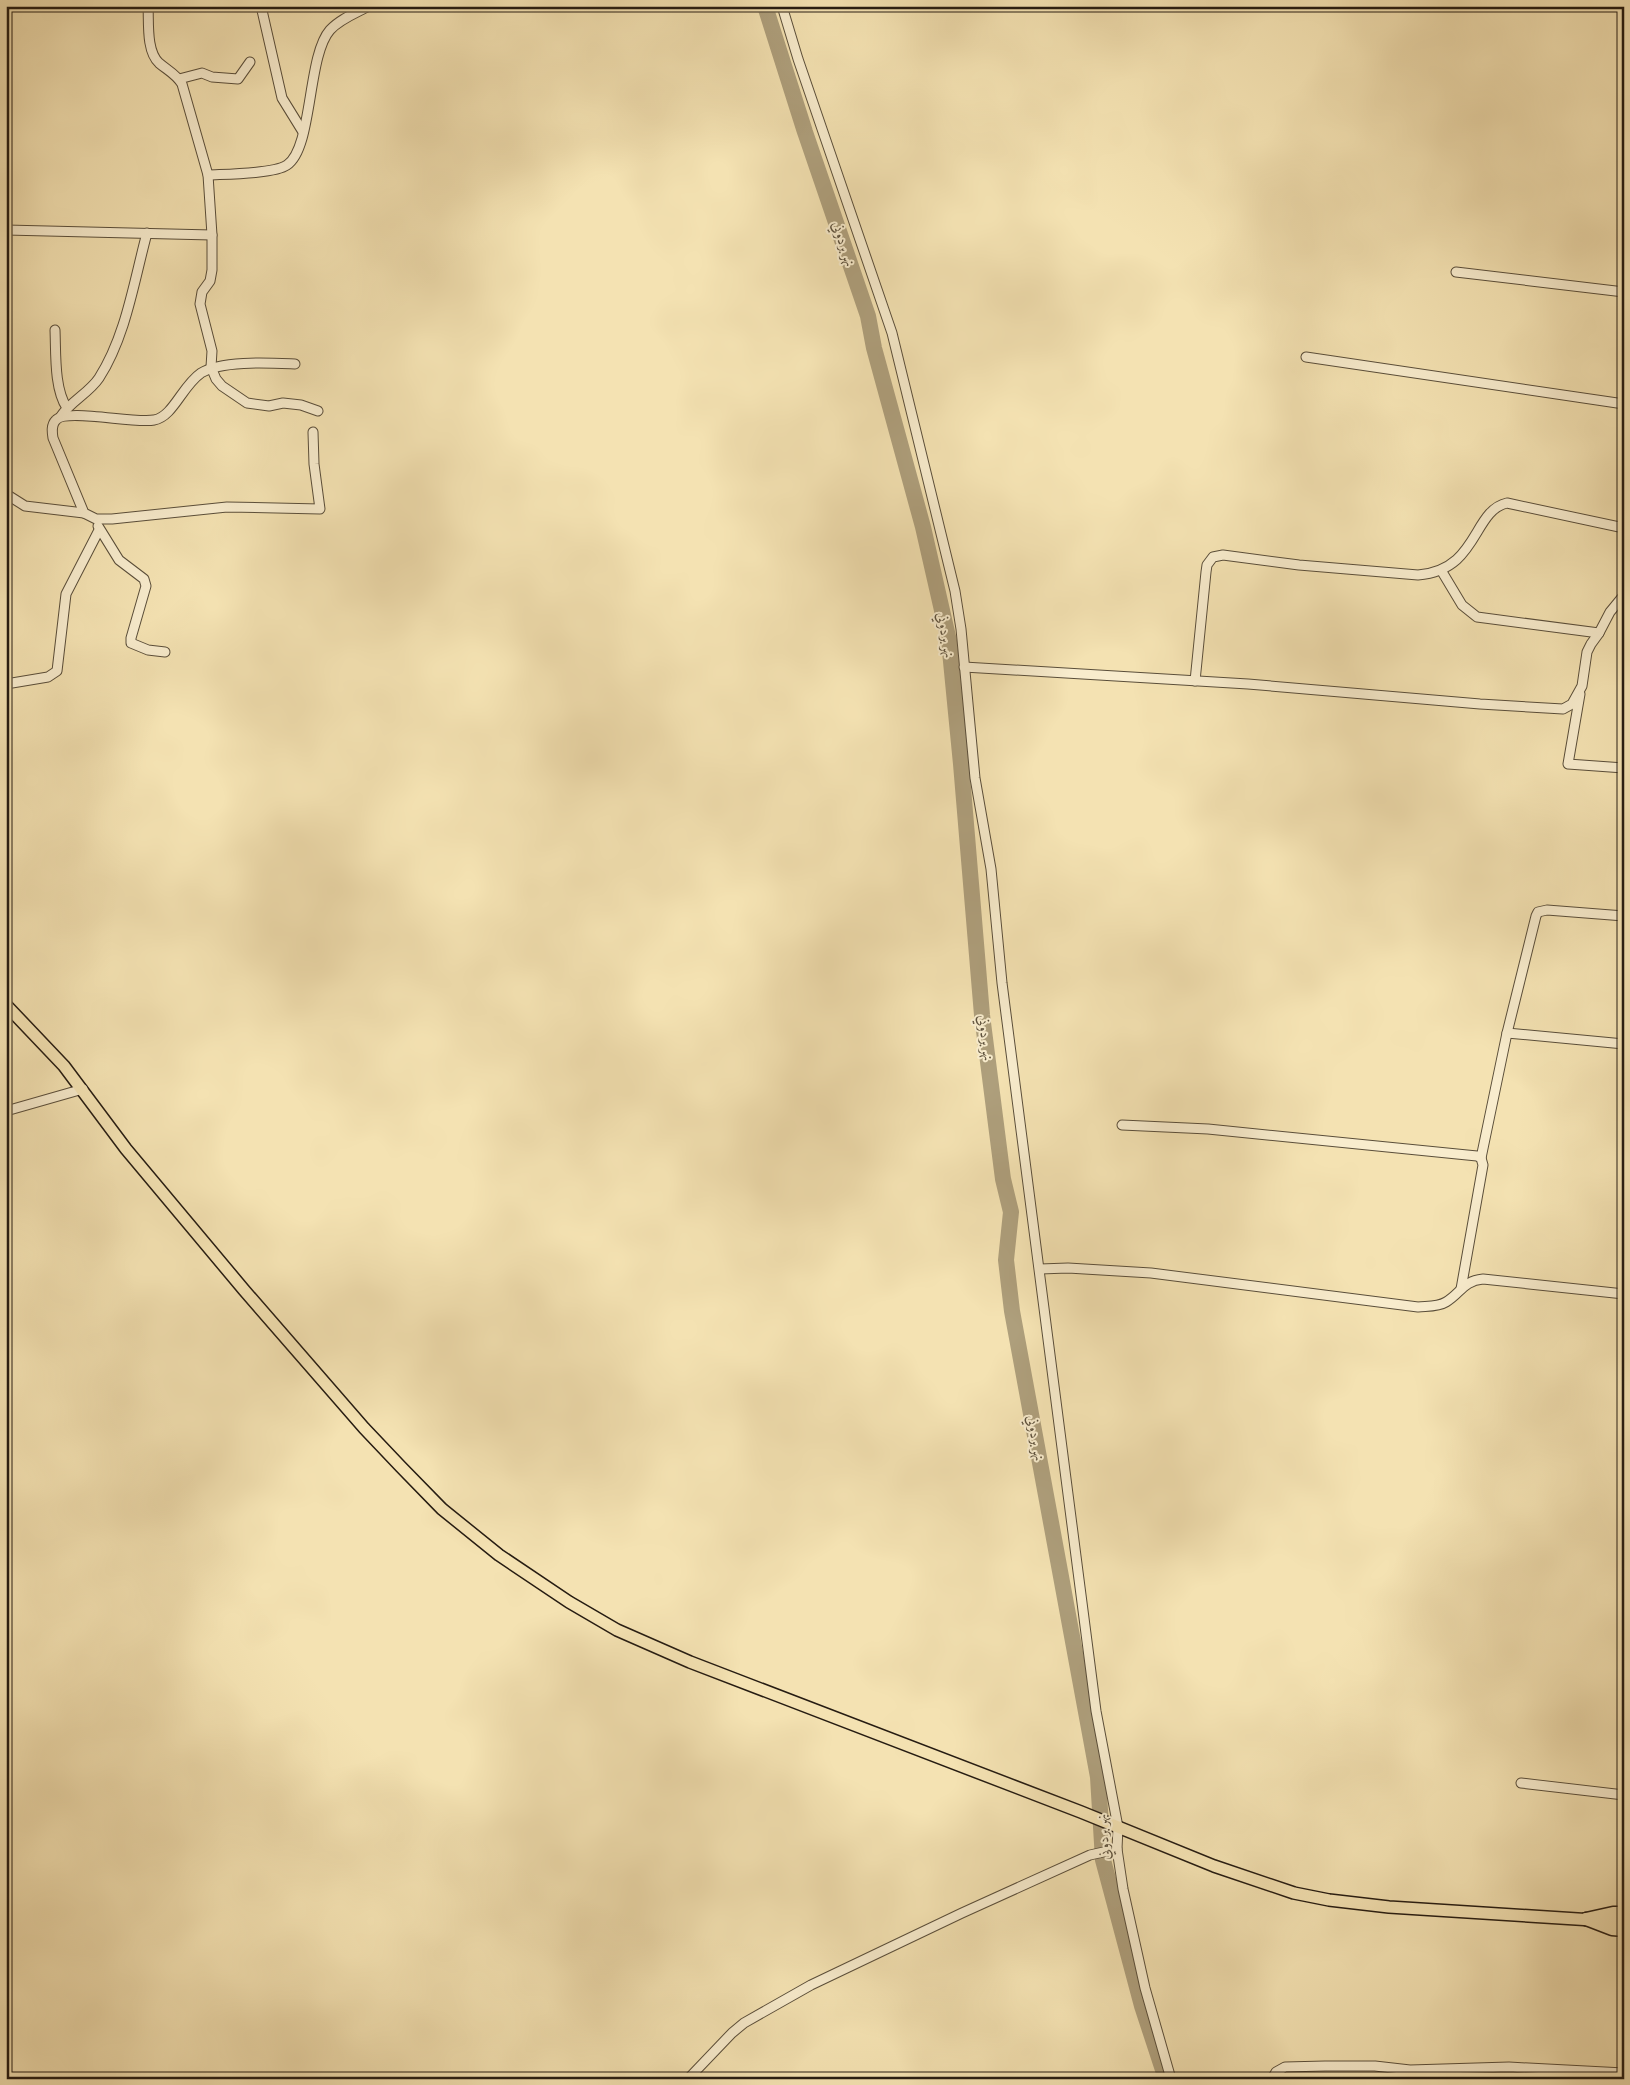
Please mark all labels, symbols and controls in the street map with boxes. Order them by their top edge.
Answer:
water label: نهر بردوني [825,219,860,270]
water label: نهر بردوني [930,610,959,660]
water label: نهر بردوني [971,1014,998,1063]
water label: نهر بردوني [1020,1413,1049,1463]
water label: نهر بردوني [1092,1813,1117,1861]

